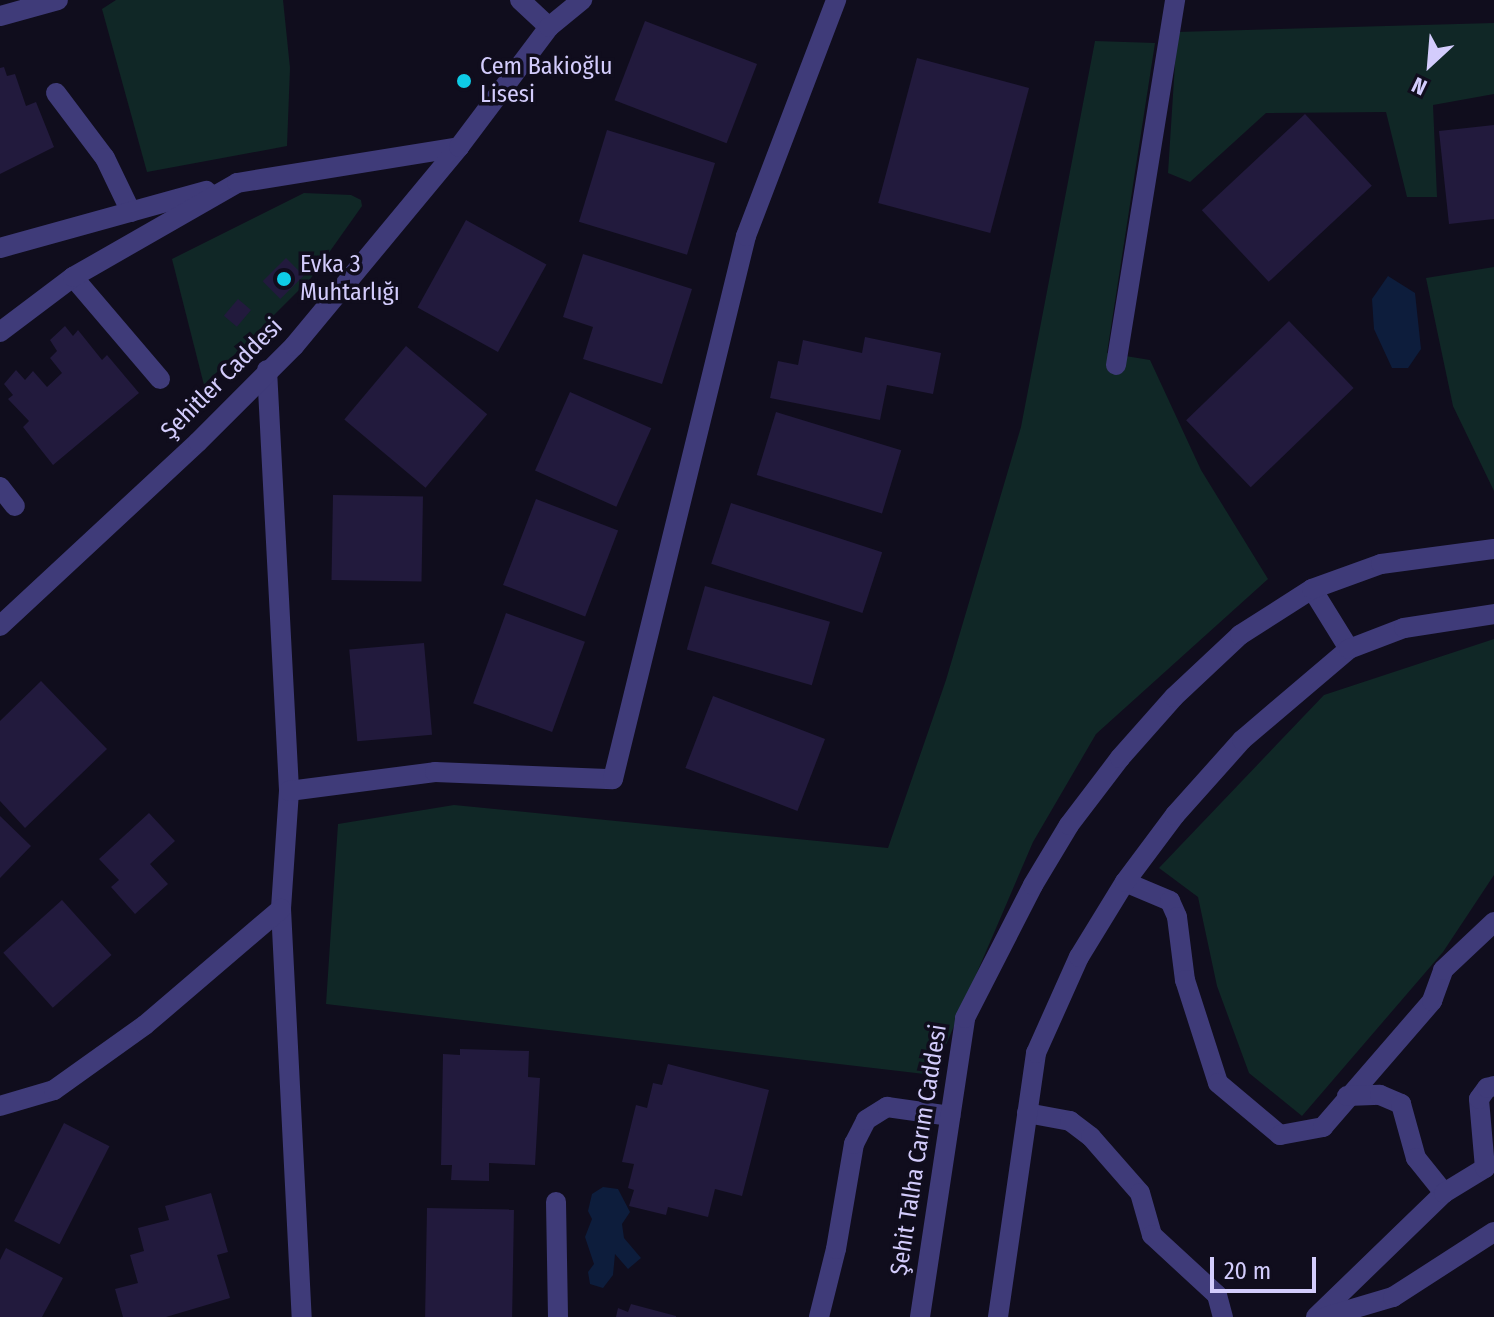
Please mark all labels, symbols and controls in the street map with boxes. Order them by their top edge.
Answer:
north arrow [1390,24,1470,104]
place label: Cem Bakioğlu Lisesi [480,53,613,109]
text: N [1407,71,1431,101]
marker: Cem Bakioğlu Lisesi [455,72,473,90]
place label: Evka 3 Muhtarlığı [300,251,400,307]
marker: Evka 3 Muhtarlığı [275,270,293,288]
street label: Şehitler Caddesi [155,312,289,446]
street label: Şehit Talha Carım Caddesi [885,1023,953,1277]
scale bar [1214,1241,1320,1291]
text: 20 m [1224,1257,1271,1285]

